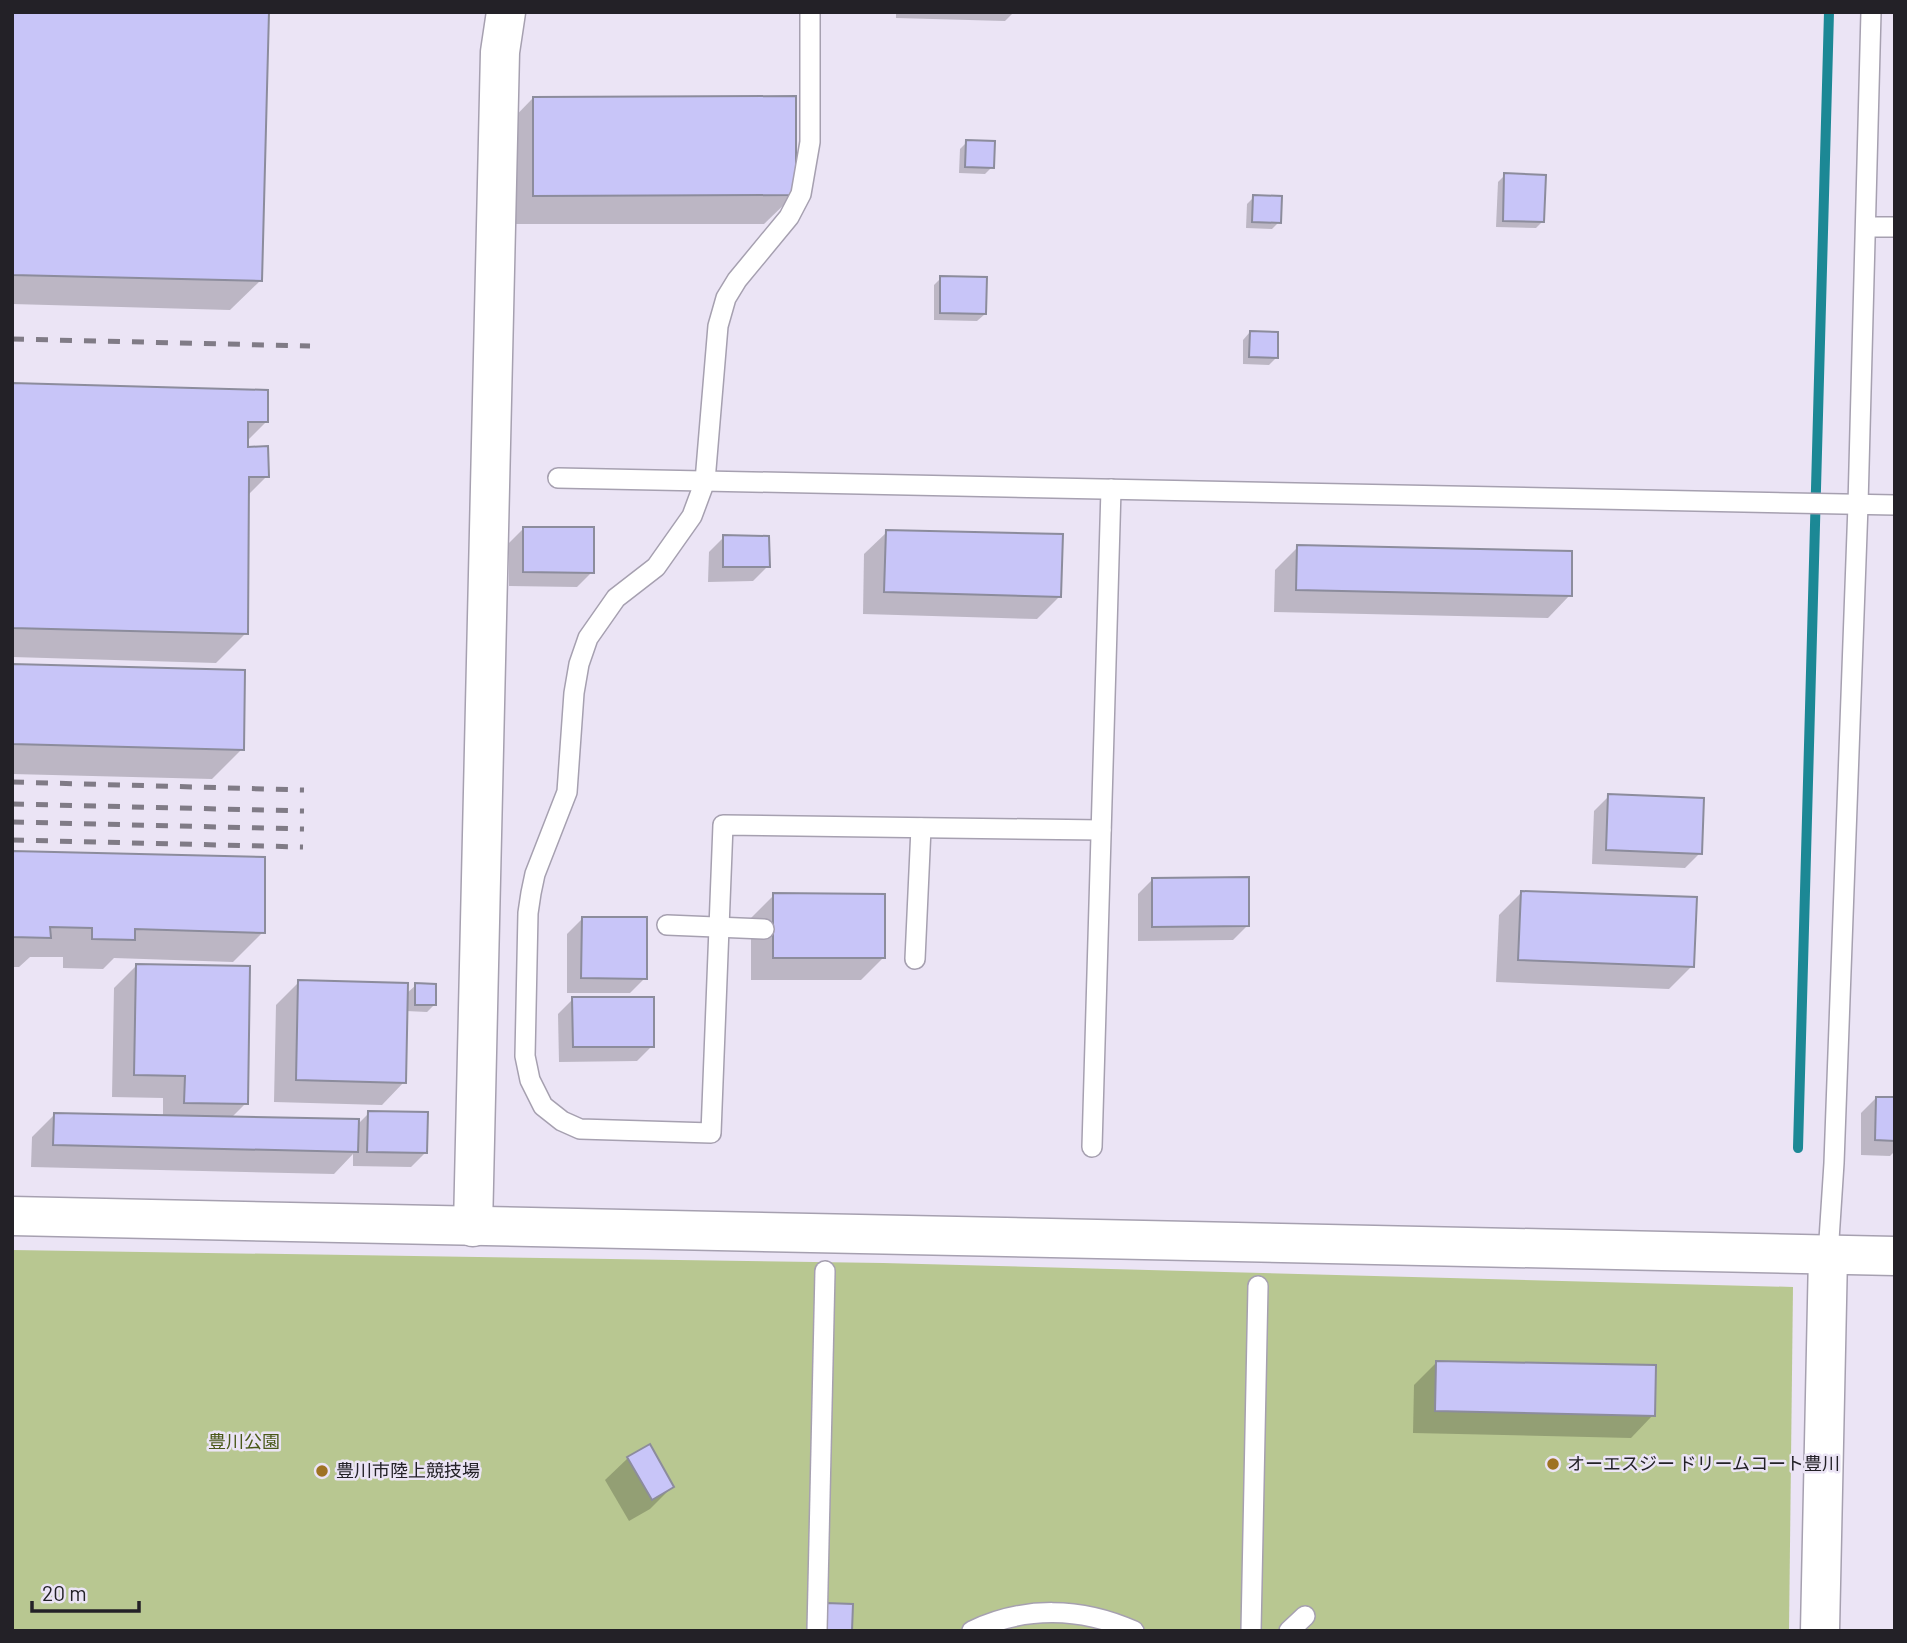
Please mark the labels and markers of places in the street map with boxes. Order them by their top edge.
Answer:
place label: オーエスジー ドリームコート豊川 [1567,1452,1840,1474]
marker: オーエスジー ドリームコート豊川 [1545,1456,1561,1472]
place label: 豊川市陸上競技場 [336,1459,480,1481]
marker: 豊川市陸上競技場 [314,1463,330,1479]

